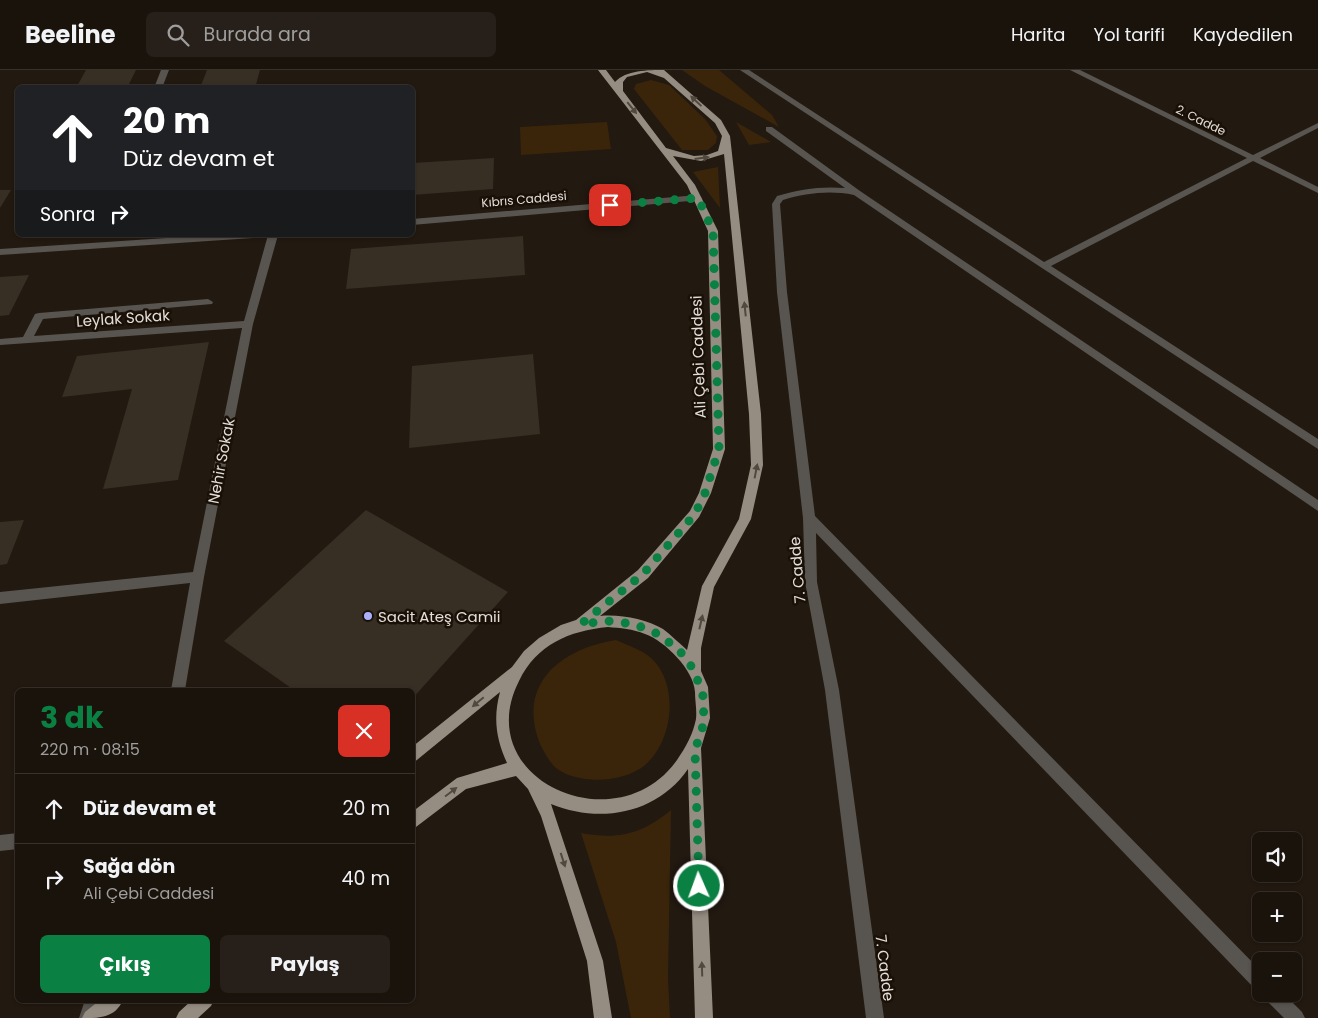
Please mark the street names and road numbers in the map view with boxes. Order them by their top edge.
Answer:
street label: 2. Cadde [1173,101,1229,139]
street label: Kıbrıs Caddesi [481,187,567,211]
street label: Ali Çebi Caddesi [685,295,711,419]
street label: Leylak Sokak [75,304,171,332]
street label: Nehir Sokak [202,416,240,506]
street label: 7. Cadde [784,536,810,604]
street label: 7. Cadde [871,934,899,1002]

